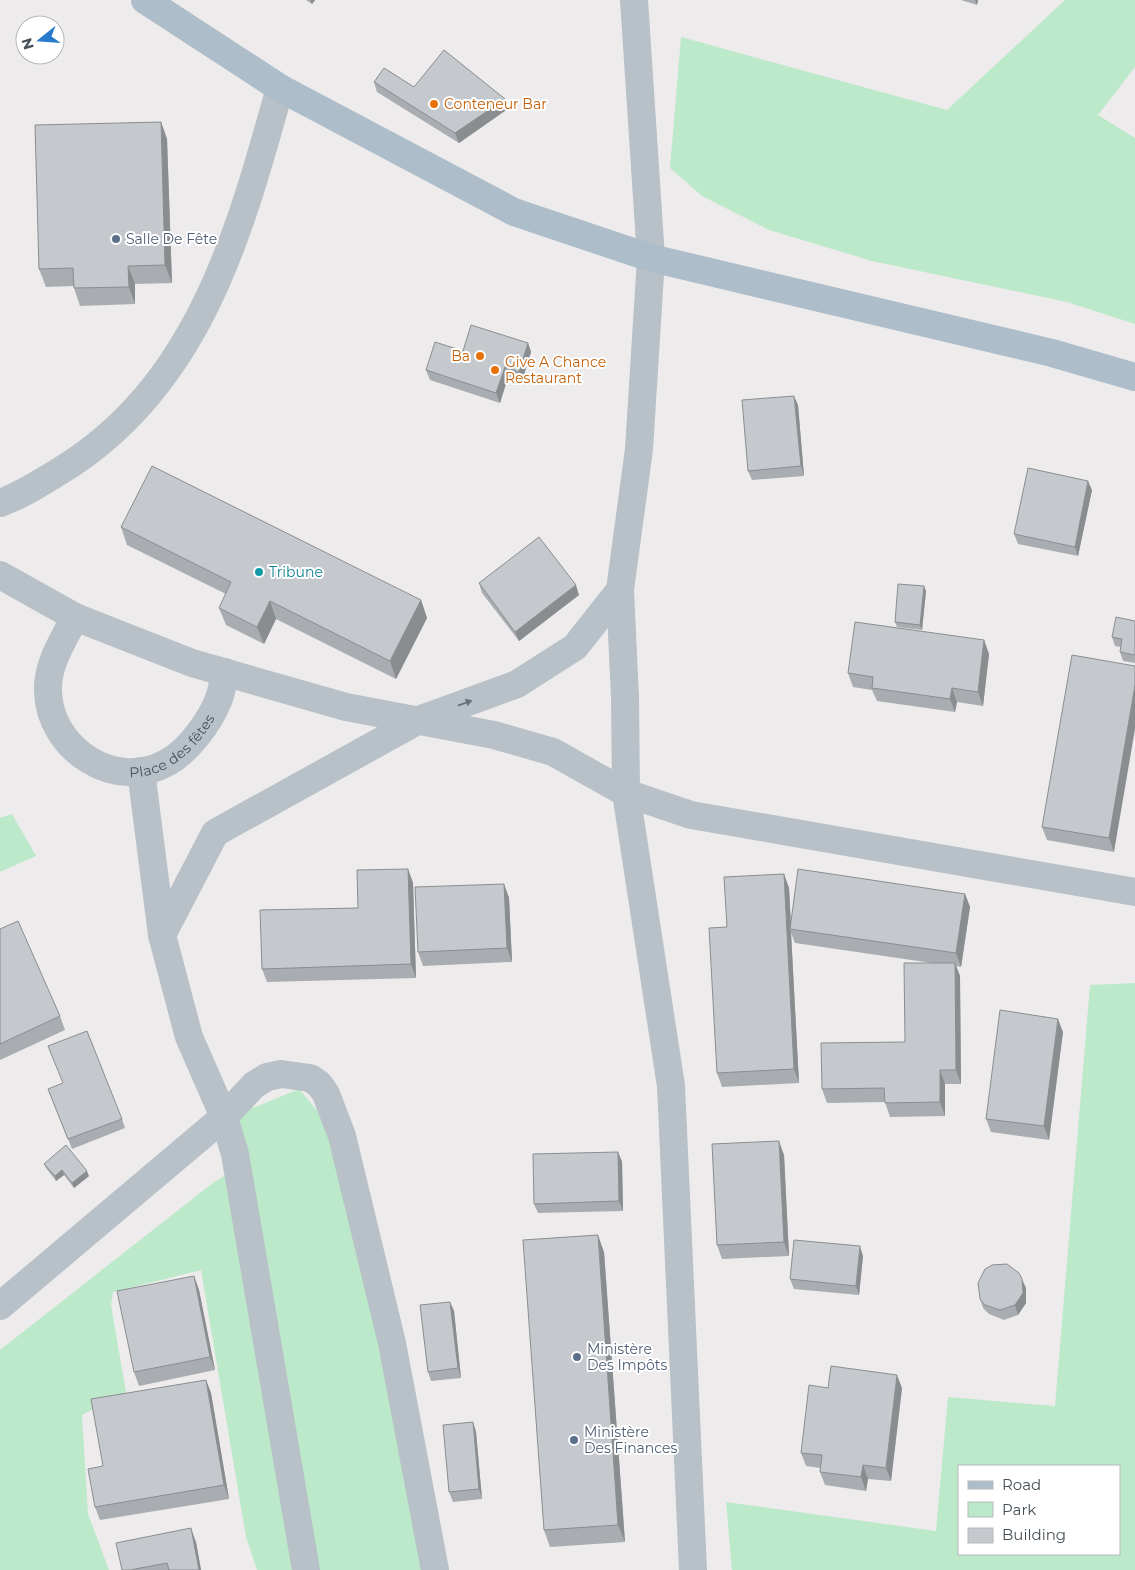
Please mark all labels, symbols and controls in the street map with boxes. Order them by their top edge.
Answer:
north arrow [15,15,65,65]
text: N [17,36,38,52]
place label: Conteneur Bar [444,95,547,113]
marker: Conteneur Bar [428,98,440,110]
place label: Salle De Fête [126,230,217,248]
marker: Salle De Fête [110,233,122,245]
place label: Ba [451,347,470,365]
marker: Ba [474,350,486,362]
place label: Give A Chance Restaurant [505,353,606,387]
marker: Give A Chance Restaurant [489,364,501,376]
place label: Tribune [269,563,323,581]
marker: Tribune [253,566,265,578]
one-way arrow [458,699,473,707]
street label: Place des fêtes [129,711,219,781]
place label: Ministère Des Impôts [587,1340,668,1374]
marker: Ministère Des Impôts [571,1351,583,1363]
place label: Ministère Des Finances [584,1423,678,1457]
marker: Ministère Des Finances [568,1434,580,1446]
legend [958,1465,1120,1555]
text: Road [1002,1475,1041,1494]
text: Park [1002,1500,1036,1519]
text: Building [1002,1525,1066,1544]

